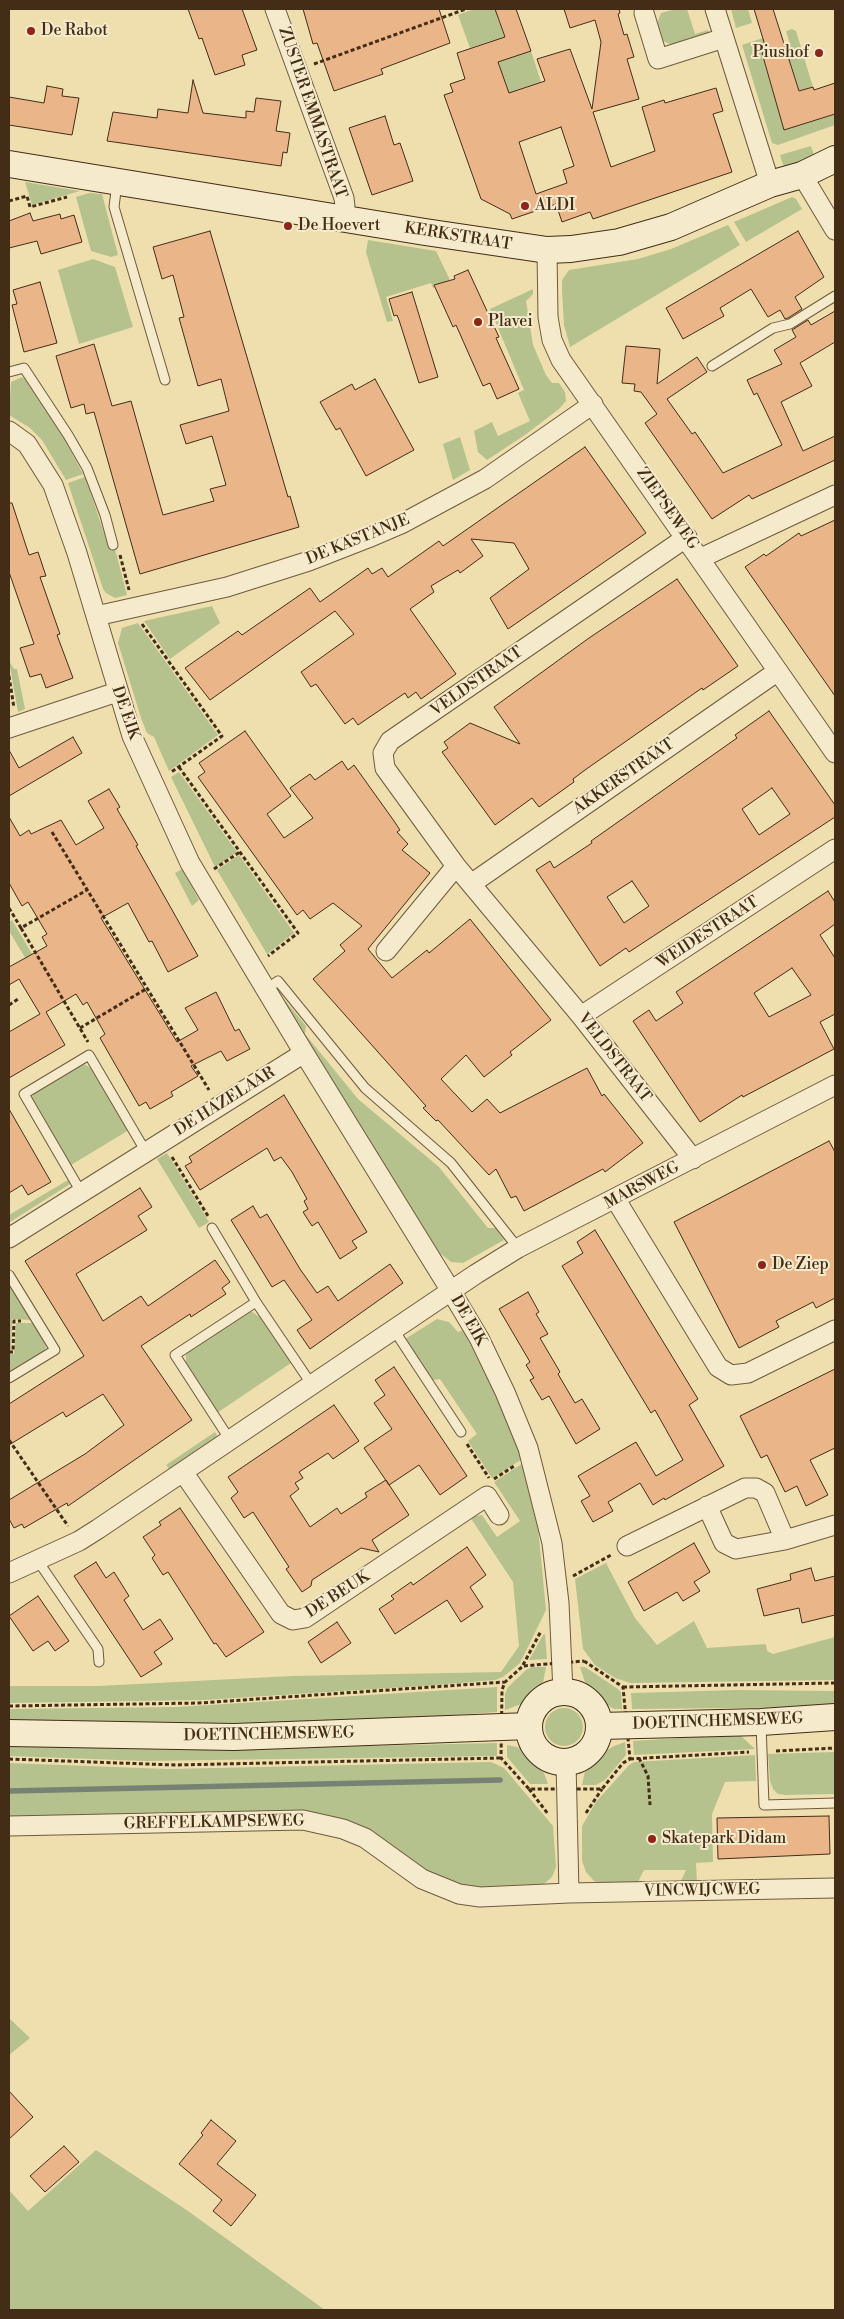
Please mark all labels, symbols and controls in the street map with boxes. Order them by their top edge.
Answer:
place label: De Rabot [41,21,108,41]
marker: De Rabot [25,25,37,37]
street label: ZUSTER EMMASTRAAT [274,25,350,201]
place label: Piushof [753,43,809,63]
marker: Piushof [813,47,825,59]
place label: ALDI [535,196,575,216]
marker: ALDI [519,200,531,212]
place label: De Hoevert [298,216,380,236]
street label: KERKSTRAAT [403,219,513,255]
marker: De Hoevert [282,220,294,232]
place label: Plavei [488,312,533,332]
marker: Plavei [472,316,484,328]
street label: ZIEPSEWEG [632,464,702,554]
street label: DE KASTANJE [303,511,413,569]
street label: VELDSTRAAT [427,643,527,721]
street label: DE EIK [107,684,143,742]
street label: AKKERSTRAAT [570,735,678,819]
street label: WEIDESTRAAT [653,893,763,973]
street label: VELDSTRAAT [573,1010,655,1106]
street label: DE HAZELAAR [171,1063,279,1141]
street label: MARSWEG [601,1158,683,1214]
place label: De Ziep [772,1255,829,1275]
marker: De Ziep [756,1259,768,1271]
street label: DE EIK [446,1292,490,1350]
street label: DE BEUK [303,1567,373,1623]
street label: DOETINCHEMSEWEG [632,1709,804,1735]
street label: DOETINCHEMSEWEG [183,1724,355,1746]
street label: GREFFELKAMPSEWEG [123,1812,305,1834]
place label: Skatepark Didam [662,1829,786,1849]
marker: Skatepark Didam [646,1833,658,1845]
street label: VINCWIJCWEG [644,1880,760,1902]

